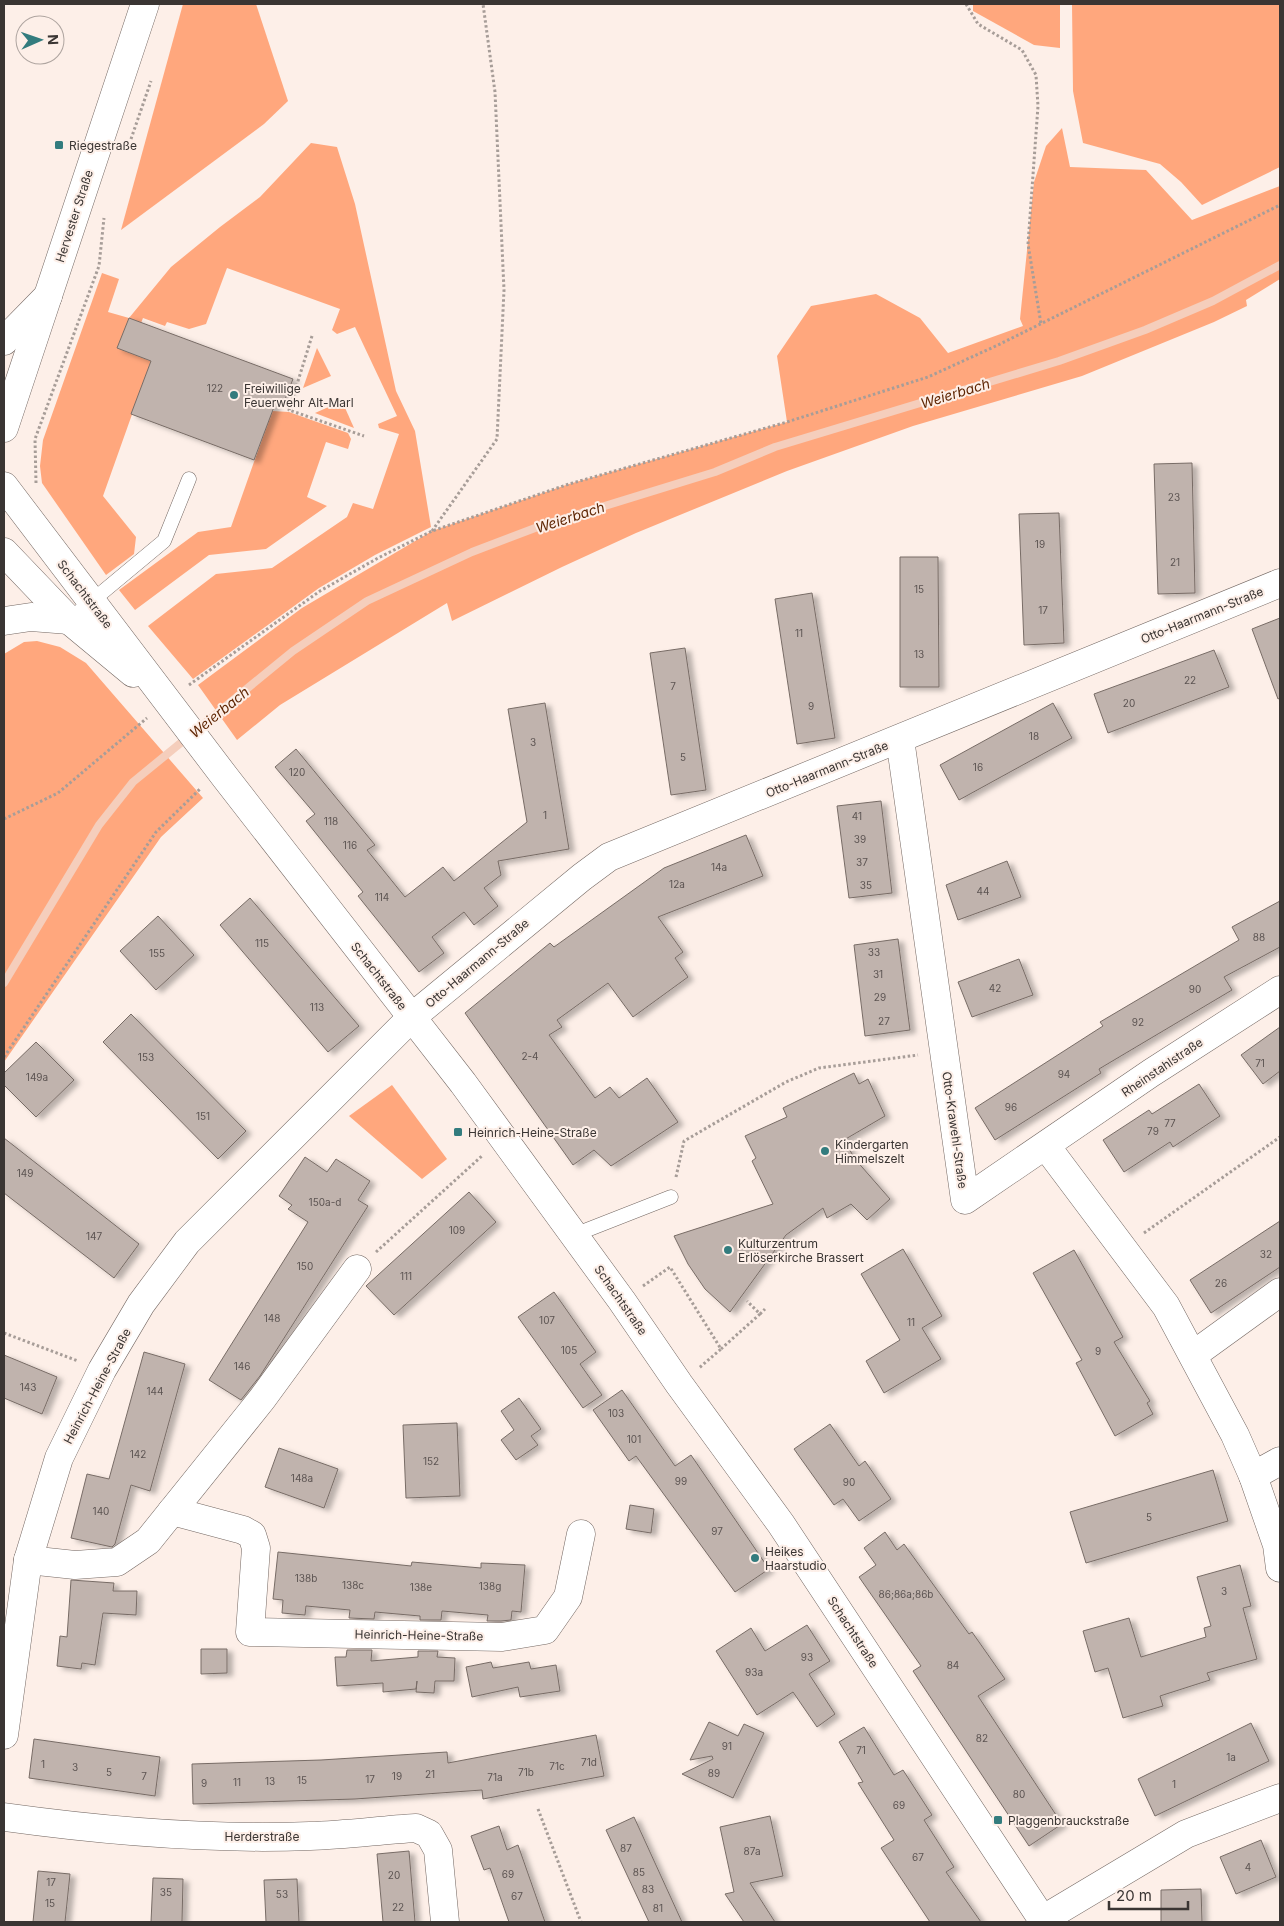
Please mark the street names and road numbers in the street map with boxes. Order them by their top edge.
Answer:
street label: Hervester Straße [52,168,96,264]
street label: Schachtstraße [54,557,116,631]
street label: Otto-Haarmann-Straße [1139,584,1265,646]
street label: Otto-Haarmann-Straße [764,738,890,800]
street label: Otto-Haarmann-Straße [422,915,532,1011]
street label: Schachtstraße [348,939,410,1013]
street label: Rheinstahlstraße [1119,1034,1205,1100]
street label: Otto-Krawehl-Straße [939,1071,971,1189]
street label: Schachtstraße [591,1262,651,1338]
street label: Heinrich-Heine-Straße [60,1326,134,1446]
street label: Schachtstraße [824,1594,882,1670]
street label: Heinrich-Heine-Straße [355,1626,483,1644]
street label: Herderstraße [225,1829,300,1844]

